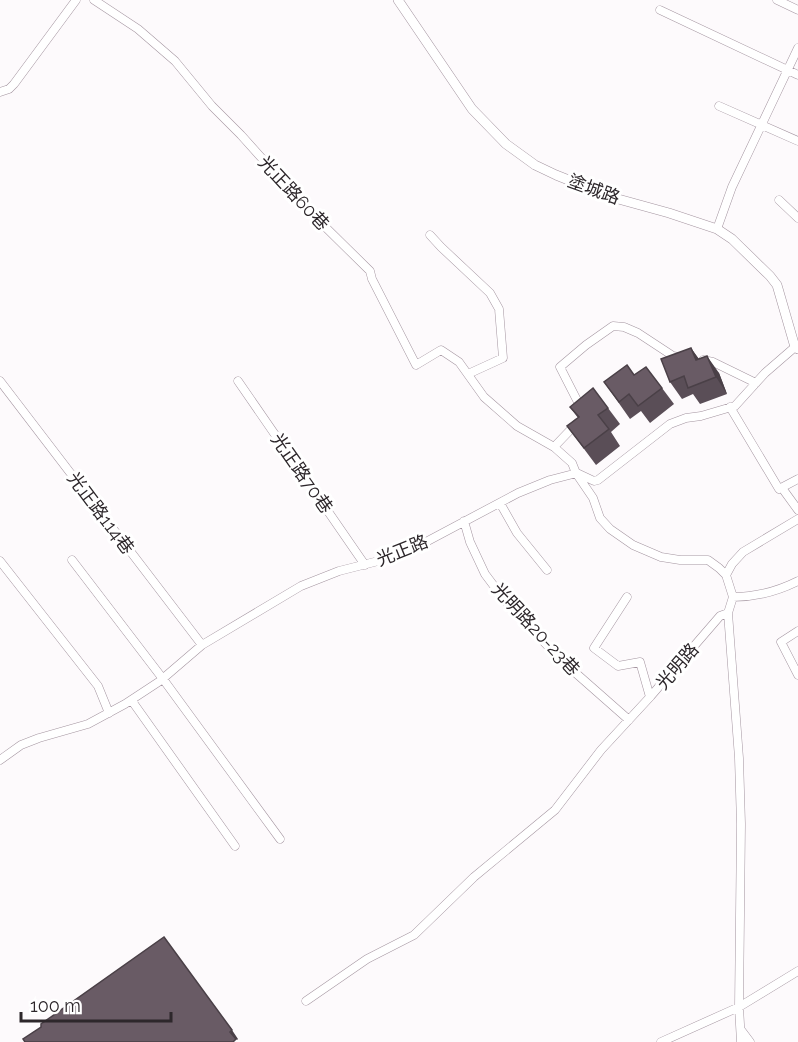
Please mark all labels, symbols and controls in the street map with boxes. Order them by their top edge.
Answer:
street label: 光正路60巷 [254,152,334,234]
street label: 塗城路 [565,170,623,208]
street label: 光正路70巷 [267,429,337,517]
street label: 光正路114巷 [63,468,139,558]
street label: 光正路 [373,530,431,570]
street label: 光明路20-23巷 [488,578,584,680]
street label: 光明路 [651,639,703,693]
scale bar [21,985,171,1023]
text: 100 m [30,995,81,1016]

